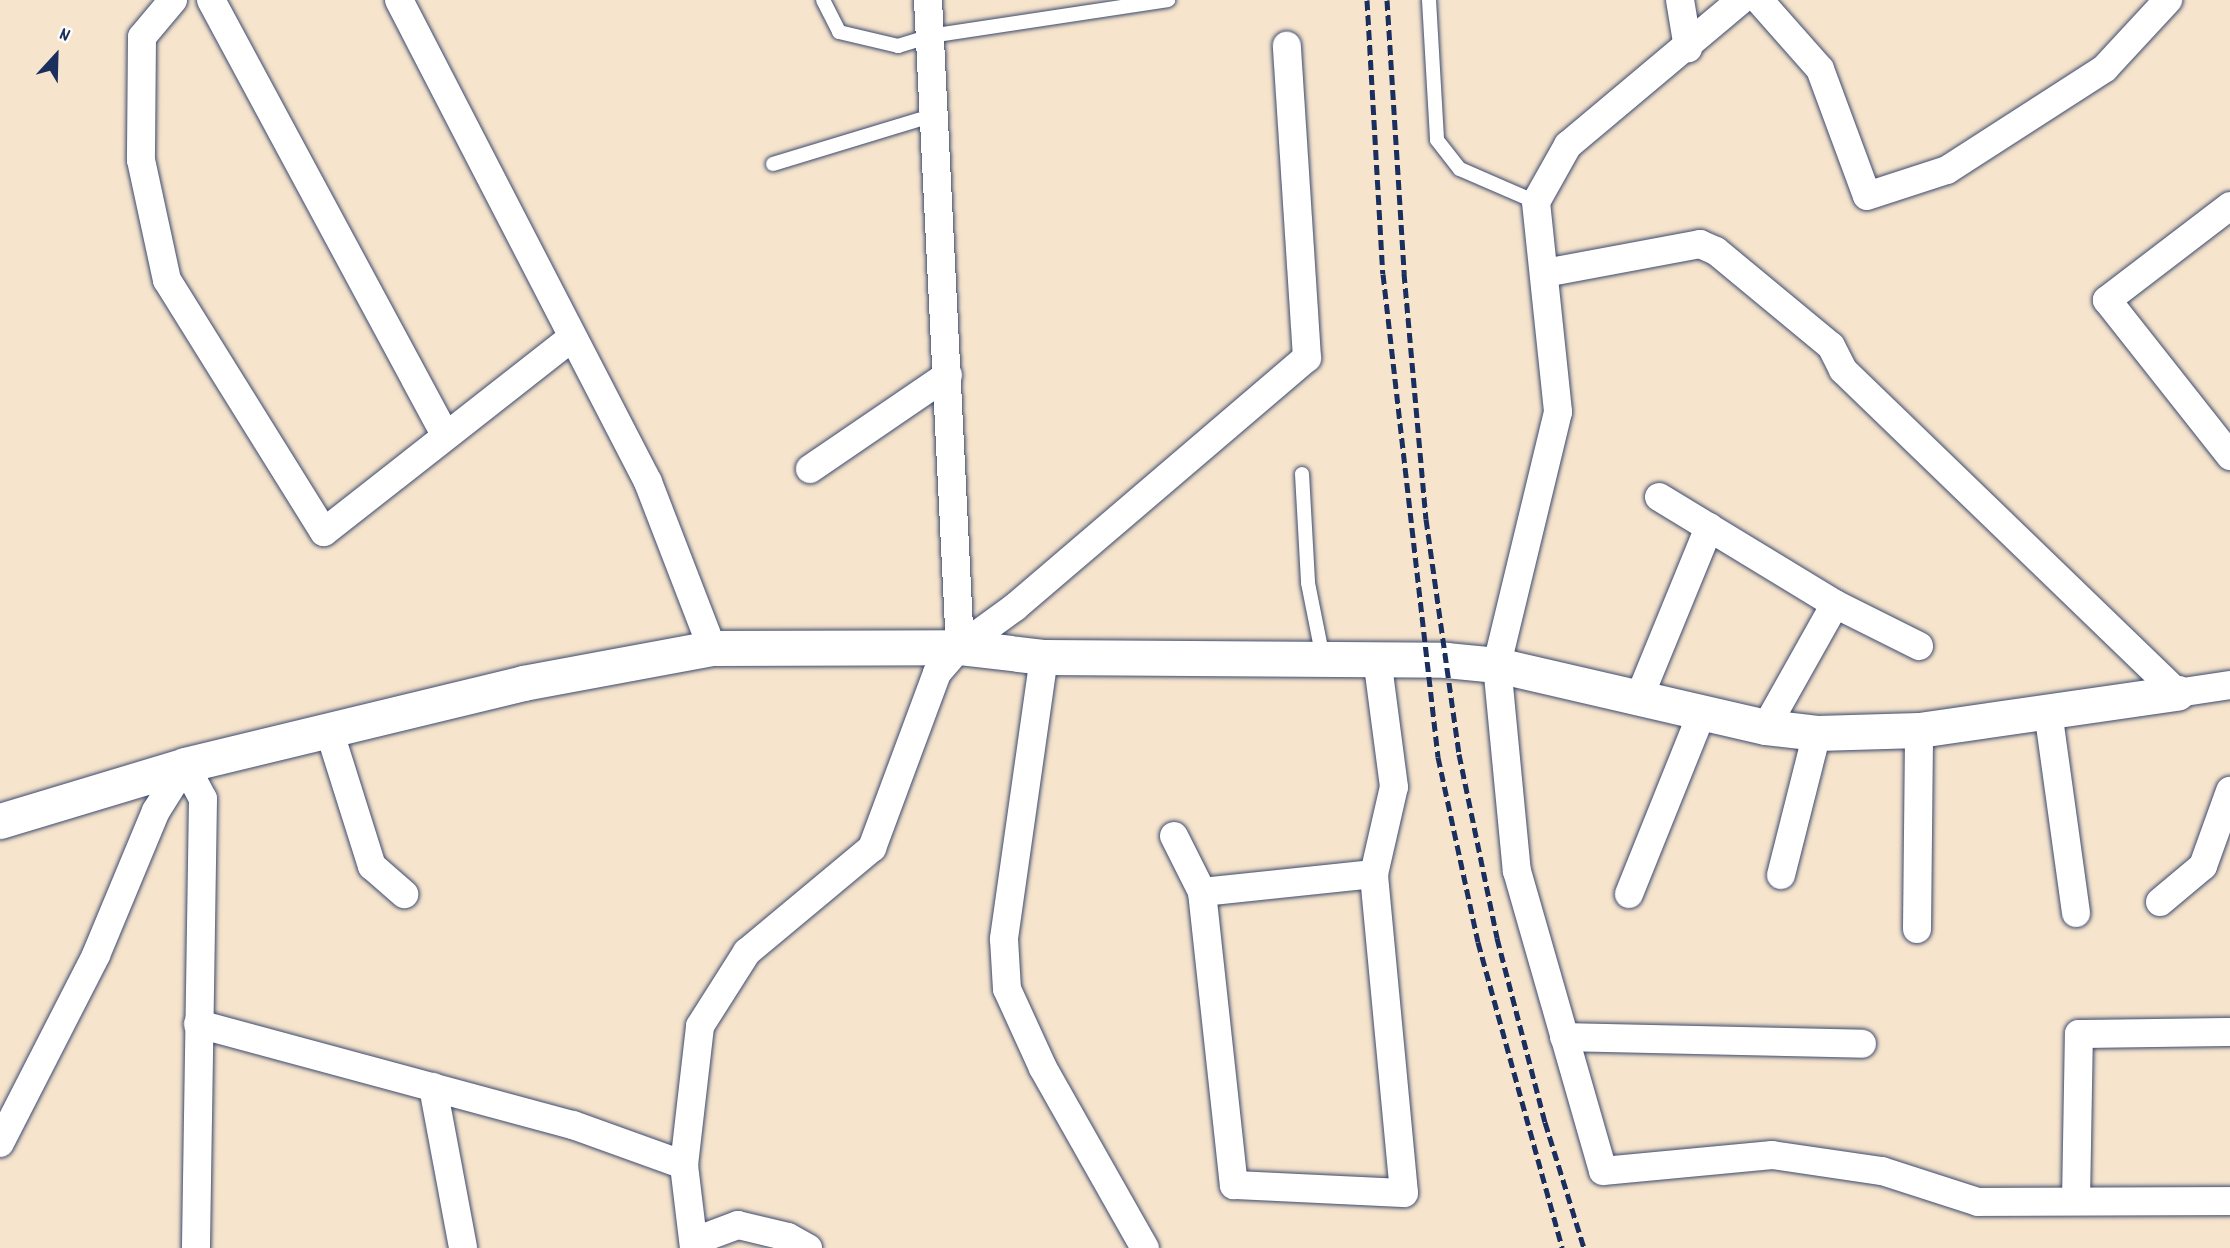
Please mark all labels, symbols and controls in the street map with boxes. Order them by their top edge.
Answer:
north arrow [21,21,91,91]
text: N [55,22,73,50]

